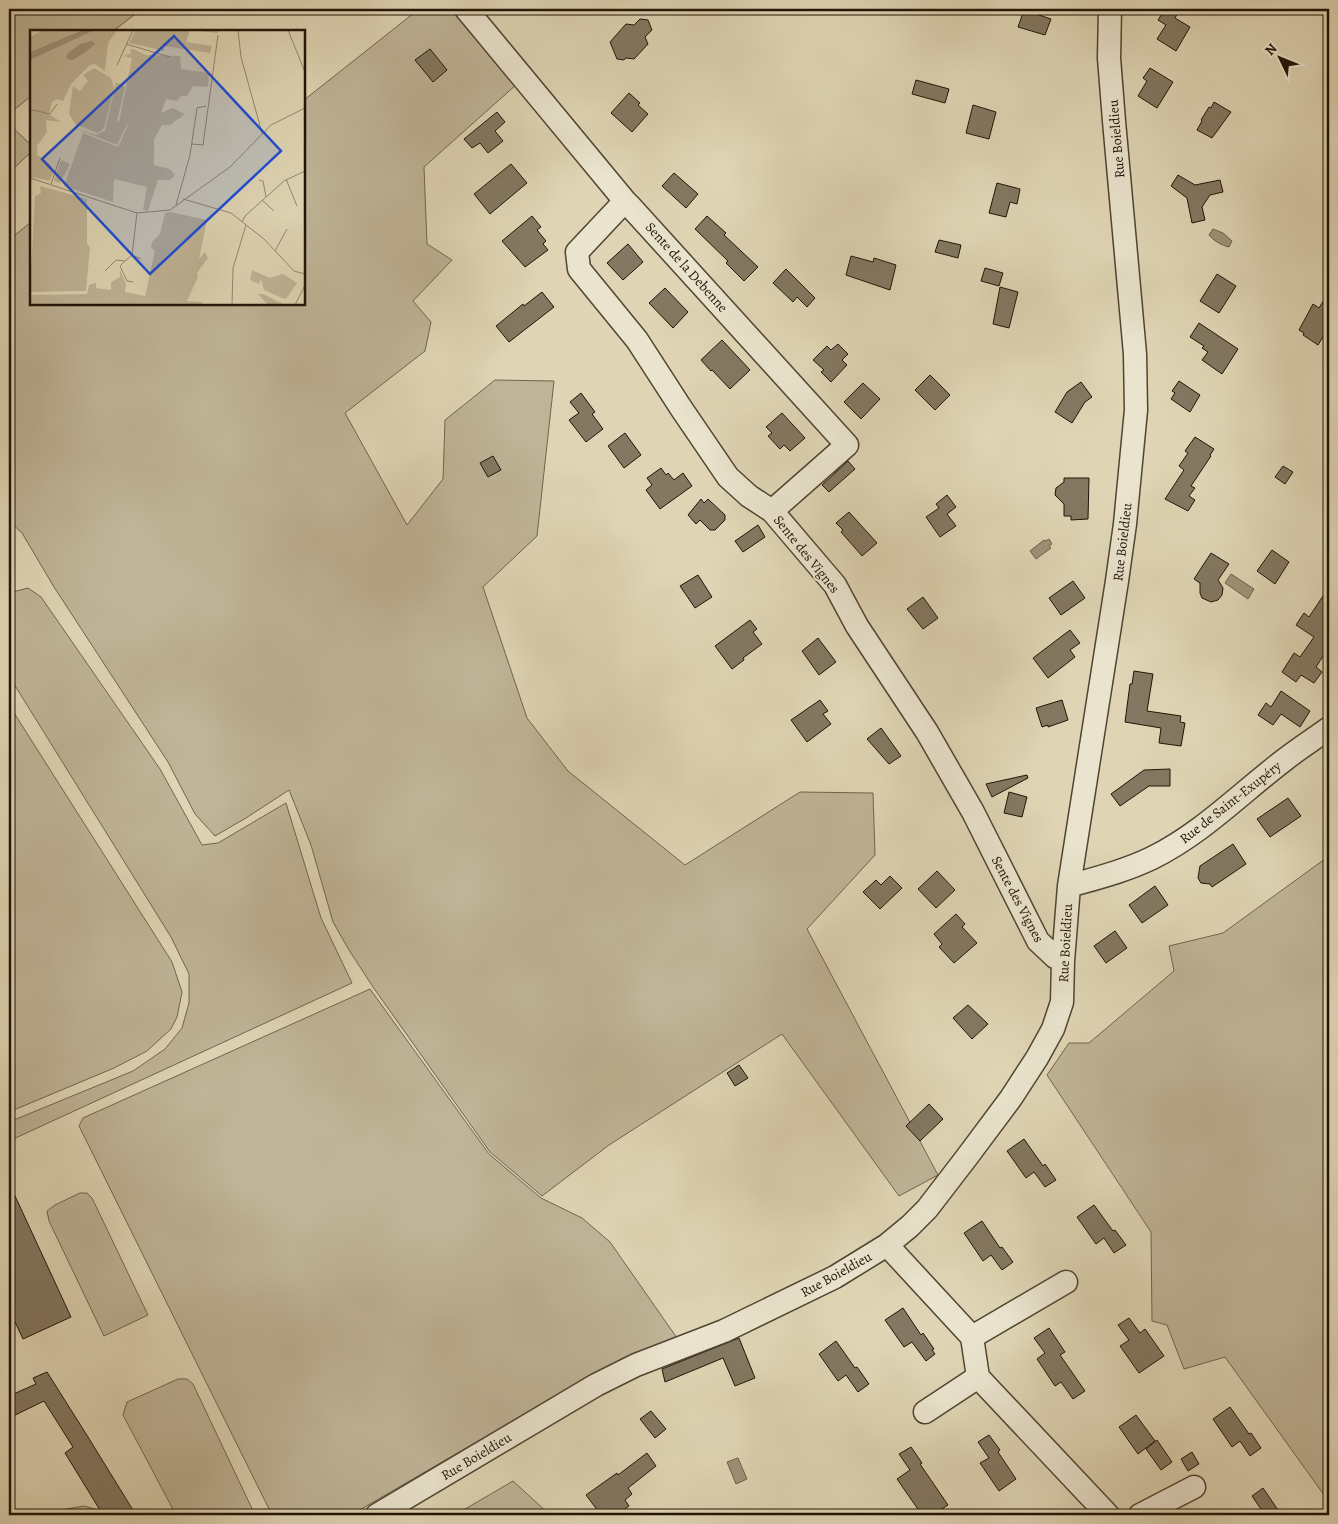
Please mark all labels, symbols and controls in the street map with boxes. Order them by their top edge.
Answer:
inset map [30,30,305,305]
north arrow [1256,32,1306,82]
text: N [1260,39,1281,60]
street label: Rue Boieldieu [1104,98,1129,179]
street label: Sente de la Debenne [641,218,732,316]
street label: Rue Boieldieu [1108,501,1137,582]
street label: Sente des Vignes [769,511,844,597]
street label: Rue de Saint-Exupéry [1176,756,1286,848]
street label: Sente des Vignes [987,853,1048,946]
street label: Rue Boieldieu [1054,903,1077,983]
street label: Rue Boieldieu [797,1247,876,1302]
street label: Rue Boieldieu [438,1428,515,1485]

